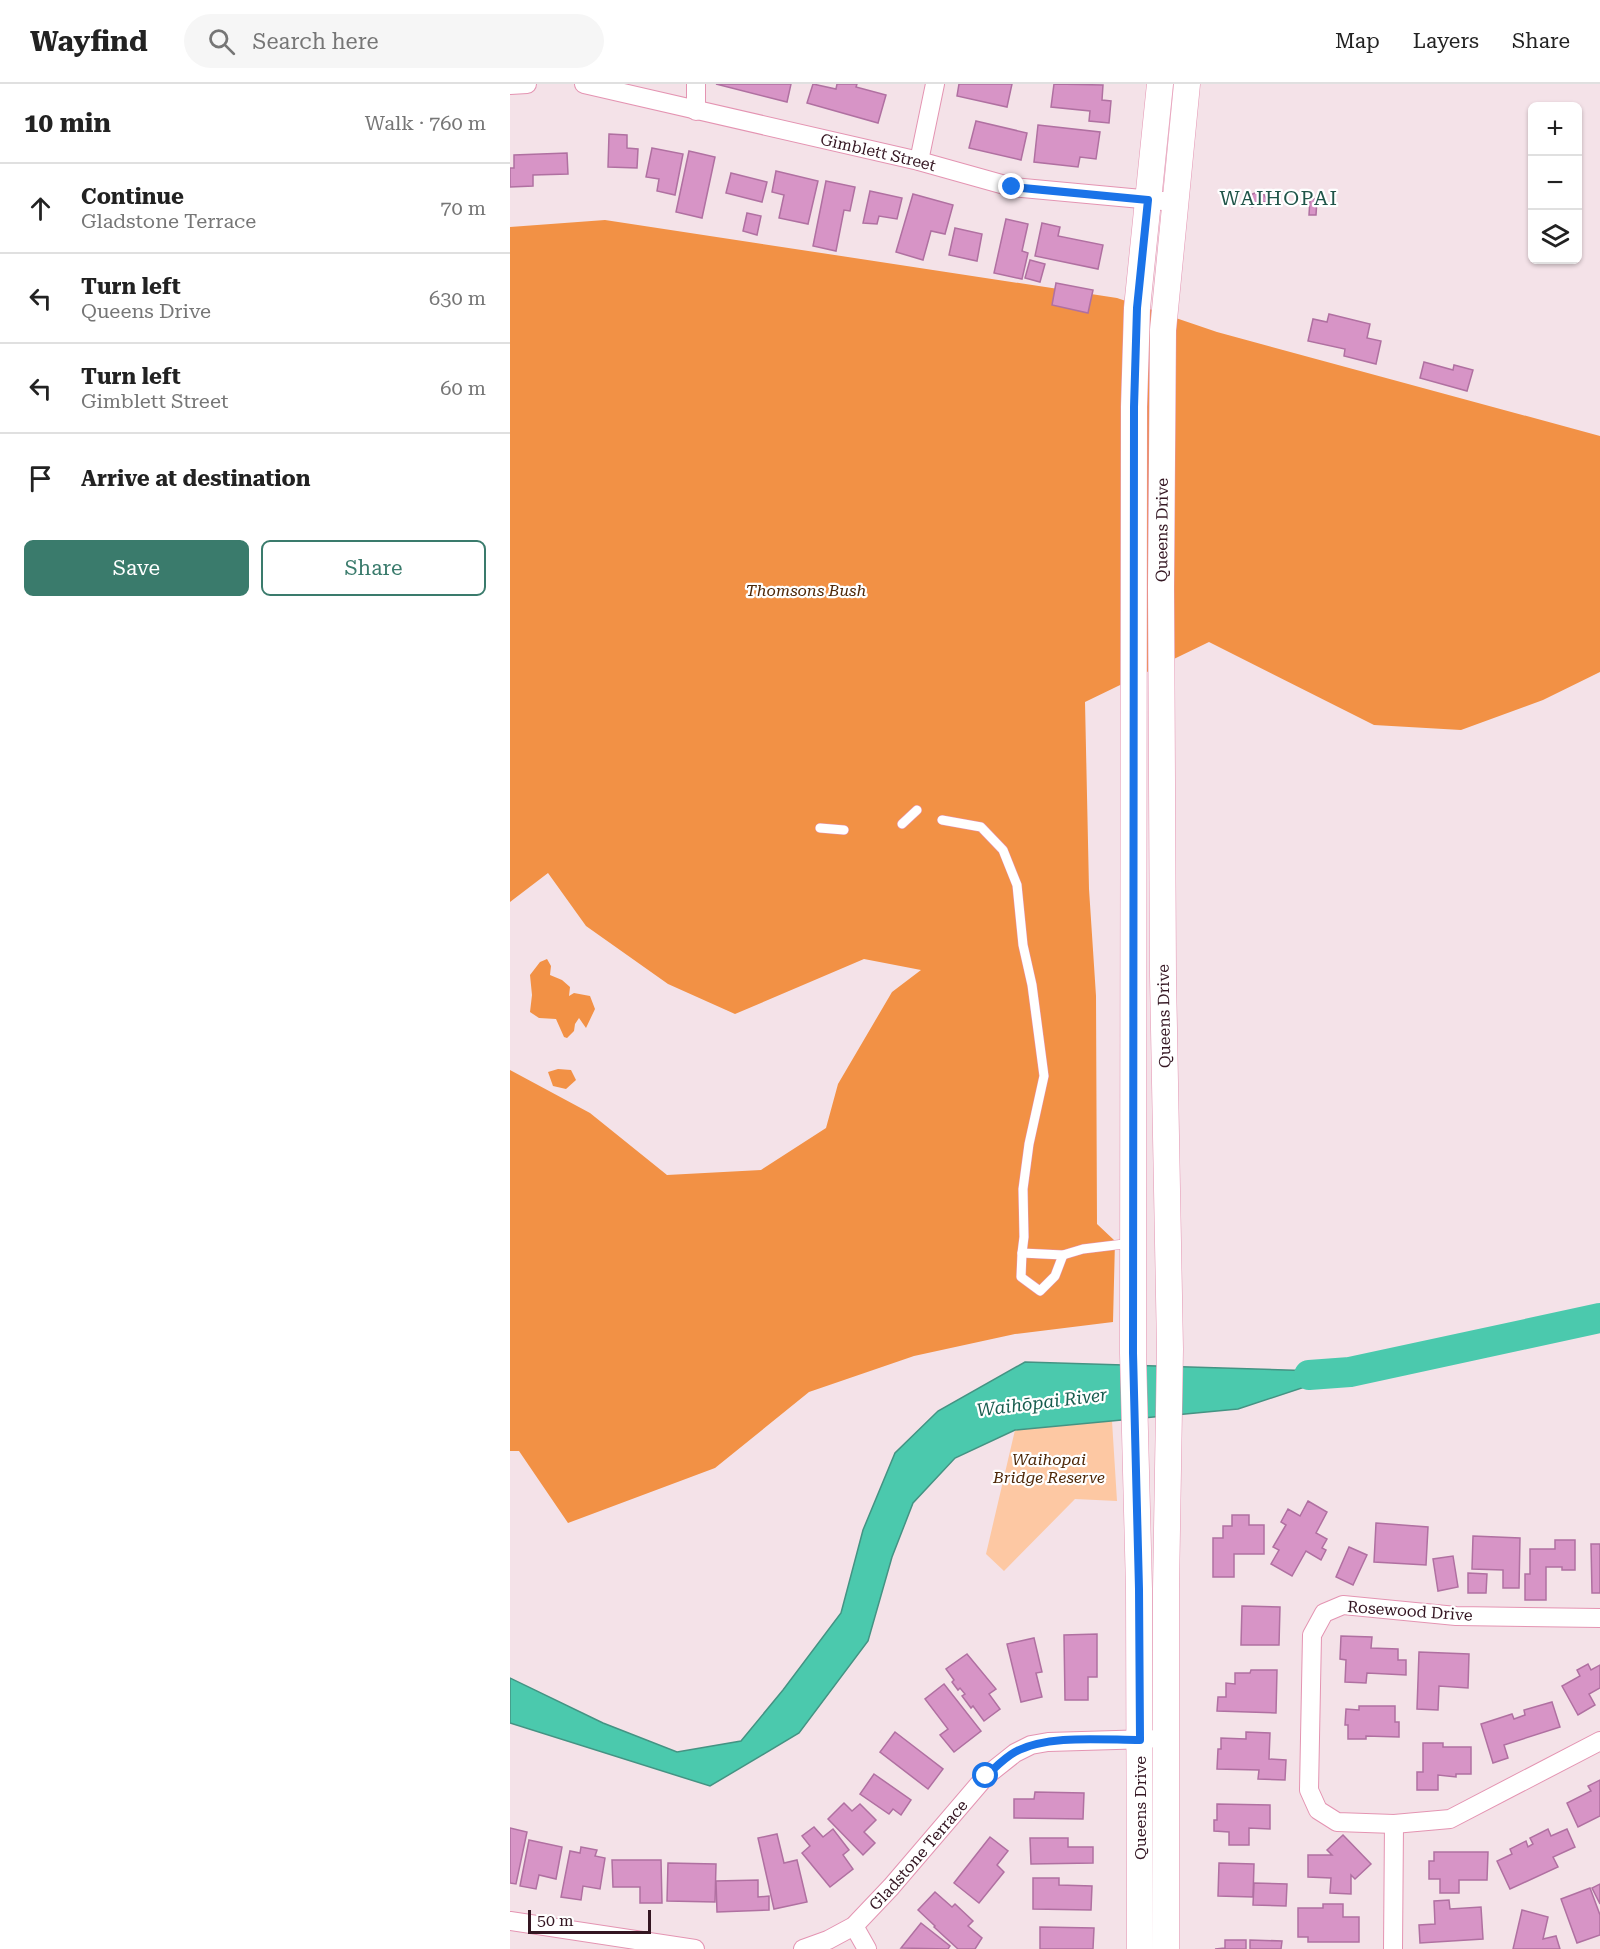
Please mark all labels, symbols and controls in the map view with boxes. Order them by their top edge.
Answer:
search box [184,14,604,68]
text: Wayfind [30,25,148,58]
icon: search [205,25,238,58]
text: Search here [253,29,379,54]
text: Map [1335,29,1380,53]
text: Layers [1413,29,1479,53]
text: Share [1512,29,1570,53]
map controls [1528,102,1582,264]
button: + [1528,102,1582,156]
text: 10 min [24,108,111,138]
text: Walk · 760 m [365,111,486,135]
street label: Gimblett Street [819,129,938,175]
button: − [1528,156,1582,210]
route end [998,173,1024,199]
text: Continue [81,184,184,209]
district label: WAIHOPAI [1219,186,1339,210]
icon: ahead [24,192,57,225]
text: 70 m [440,196,486,220]
text: Gladstone Terrace [81,209,256,233]
button: layers [1528,210,1582,264]
text: Turn left [81,274,181,299]
icon: left [24,282,57,315]
text: 630 m [429,286,486,310]
text: Queens Drive [81,299,211,323]
text: Turn left [81,364,181,389]
icon: left [24,372,57,405]
text: 60 m [440,376,486,400]
text: Gimblett Street [81,389,228,413]
icon: arrive [24,462,57,495]
text: Arrive at destination [81,466,310,491]
street label: Queens Drive [1152,478,1171,582]
button: Save [24,540,249,596]
button: Share [261,540,486,596]
park label: Thomsons Bush [746,581,867,600]
street label: Queens Drive [1154,964,1174,1068]
water label: Waihōpai River [975,1384,1109,1420]
park label: Waihopai Bridge Reserve [992,1450,1105,1487]
street label: Rosewood Drive [1347,1597,1473,1625]
street label: Queens Drive [1131,1756,1150,1860]
route start [972,1762,998,1788]
street label: Gladstone Terrace [865,1795,971,1914]
scale bar [528,1907,651,1934]
text: 50 m [537,1911,574,1930]

